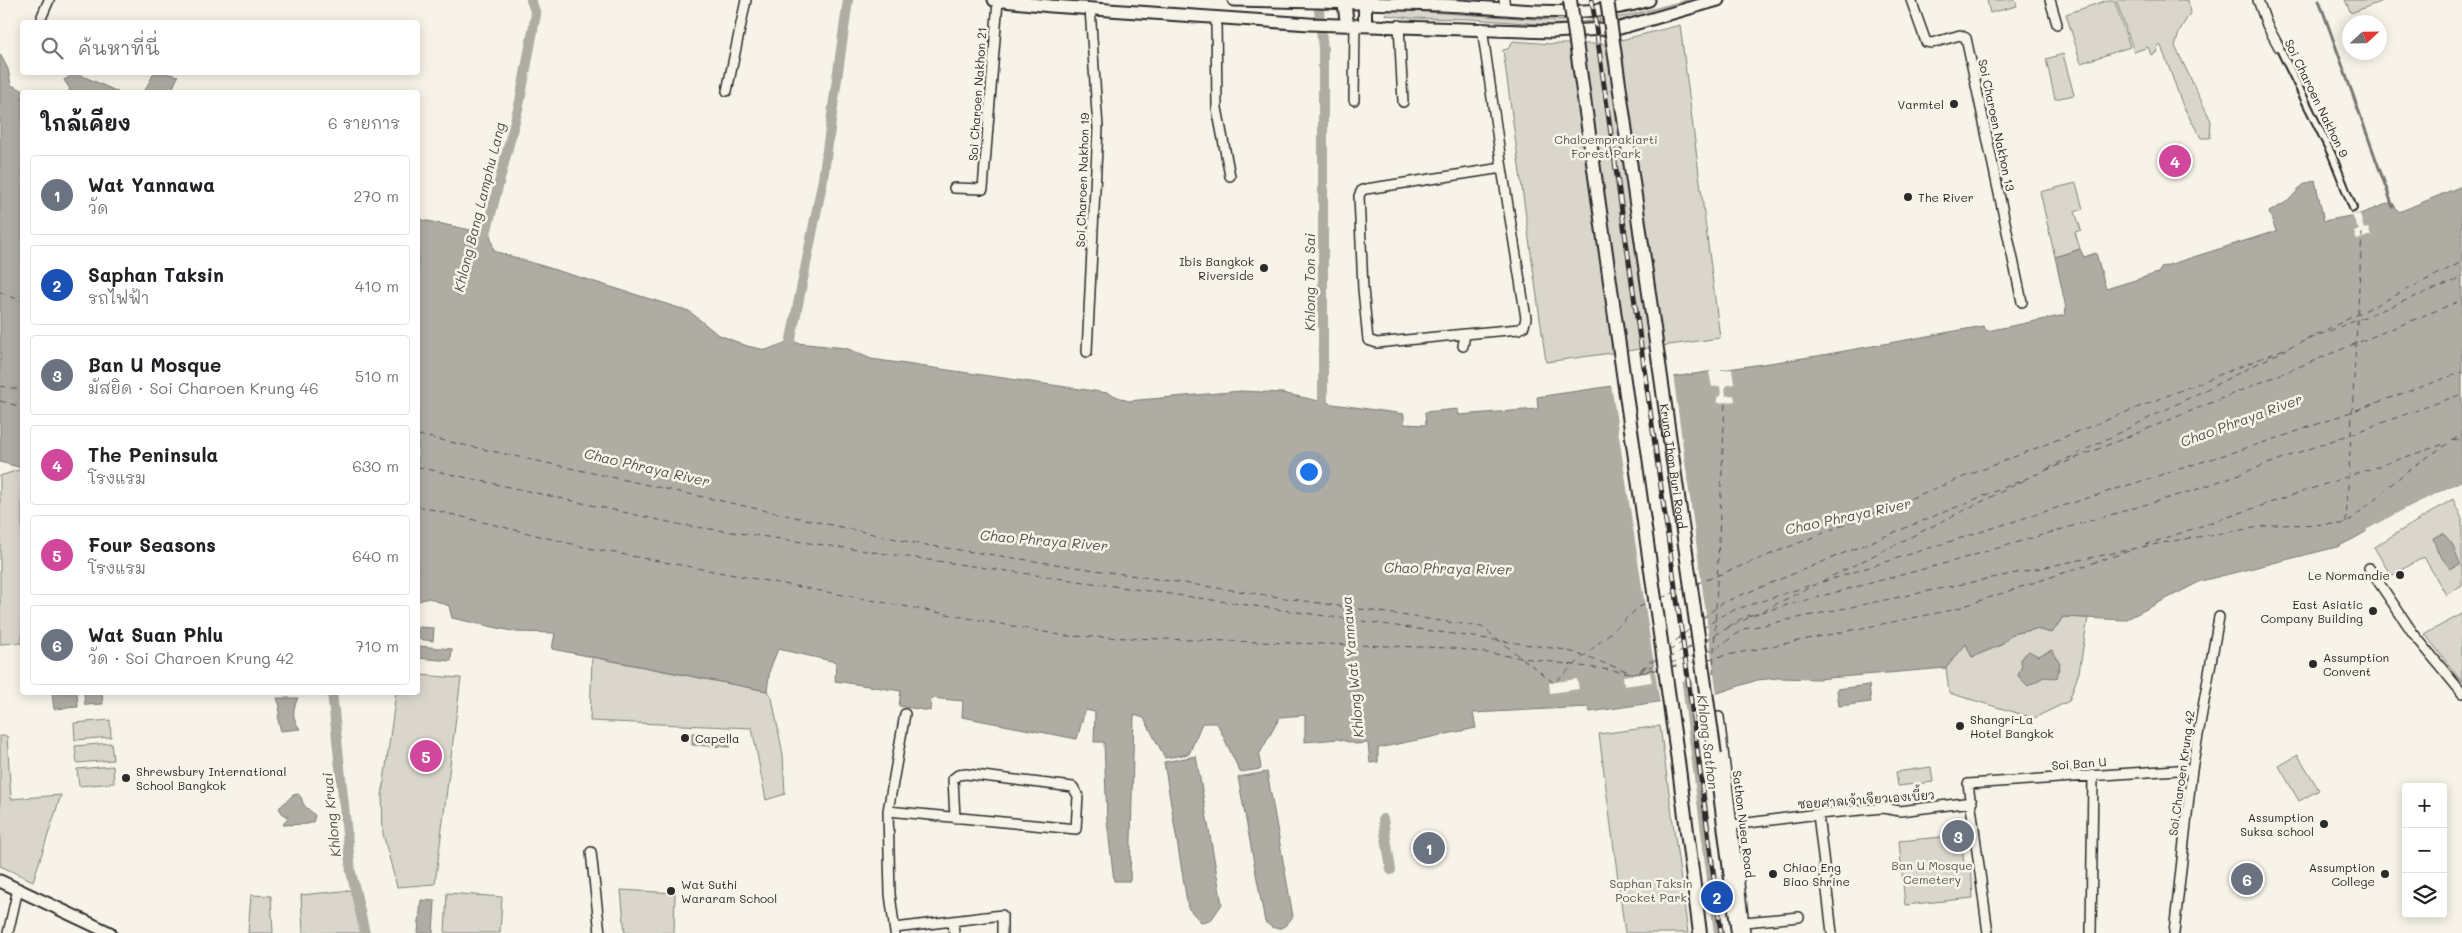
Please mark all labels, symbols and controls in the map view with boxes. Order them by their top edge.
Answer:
north arrow [2342,15,2387,60]
search box [20,20,420,75]
street label: Soi Charoen Nakhon 21 [964,26,990,162]
icon: search [38,34,66,62]
text: ค้นหาที่นี่ [78,35,160,60]
street label: Soi Charoen Nakhon 9 [2281,36,2353,160]
street label: Soi Charoen Nakhon 13 [1975,57,2019,193]
place label: Varmtel [1897,96,1944,112]
marker: Varmtel [1948,98,1960,110]
text: ใกล้เคียง [40,109,131,136]
text: 6 รายการ [328,112,400,133]
street label: Soi Charoen Nakhon 19 [1072,112,1092,248]
water label: Khlong Bang Lamphu Lang [449,120,509,294]
park label: Chaloemprakiarti Forest Park [1554,131,1658,161]
pin: 4 [2159,142,2191,180]
text: Wat Yannawa [88,172,215,197]
text: 1 [53,185,61,206]
text: 270 m [353,185,399,206]
place label: The River [1918,189,1974,205]
marker: The River [1902,191,1914,203]
text: วัด [88,197,108,218]
water label: Khlong Ton Sai [1300,232,1319,331]
place label: Ibis Bangkok Riverside [1179,253,1254,283]
text: Saphan Taksin [88,262,224,287]
marker: Ibis Bangkok Riverside [1258,262,1270,274]
text: 2 [53,275,61,296]
text: 410 m [355,275,399,296]
text: รถไฟฟ้า [88,287,149,308]
text: Ban U Mosque [88,352,221,377]
text: 3 [52,365,62,386]
text: 510 m [355,365,399,386]
text: มัสยิด · Soi Charoen Krung 46 [88,377,319,398]
water label: Chao Phraya River [2177,389,2305,451]
street label: Krung Thon Buri Road [1657,403,1691,530]
text: The Peninsula [88,442,218,467]
water label: Chao Phraya River [582,443,712,491]
text: 4 [52,455,62,476]
text: 630 m [352,455,399,476]
your location [1296,459,1322,485]
text: โรงแรม [88,467,146,488]
water label: Chao Phraya River [1783,493,1913,539]
water label: Chao Phraya River [979,525,1109,555]
text: Four Seasons [88,532,216,557]
text: 5 [52,545,62,566]
text: 640 m [352,545,399,566]
text: โรงแรม [88,557,146,578]
water label: Chao Phraya River [1384,557,1512,579]
place label: Le Normandie [2308,567,2390,583]
marker: Le Normandie [2394,569,2406,581]
water label: Khlong Wat Yannawa [1336,595,1368,739]
place label: East Asiatic Company Building [2261,596,2363,626]
marker: East Asiatic Company Building [2367,605,2379,617]
text: Wat Suan Phlu [88,622,223,647]
text: 6 [52,635,62,656]
text: 710 m [355,635,399,656]
text: วัด · Soi Charoen Krung 42 [88,647,294,668]
place label: Assumption Convent [2323,649,2389,679]
marker: Assumption Convent [2307,658,2319,670]
water label: Khlong Sathon [1693,694,1723,791]
street label: Soi Charoen Krung 42 [2164,709,2198,837]
place label: Shangri-La Hotel Bangkok [1970,711,2054,741]
marker: Shangri-La Hotel Bangkok [1954,720,1966,732]
place label: Capella [695,730,739,746]
marker: Capella [679,732,691,744]
pin: 5 [410,737,442,775]
street label: Soi Ban U [2051,753,2107,773]
place label: Shrewsbury International School Bangkok [136,763,286,793]
street label: Sathon Nuea Road [1729,769,1759,879]
water label: Khlong Kruai [317,771,345,858]
marker: Shrewsbury International School Bangkok [120,772,132,784]
street label: ซอยศาลเจ้าเจียวเองเบี้ยว [1797,783,1935,812]
map controls [2402,783,2447,918]
button: + [2402,783,2447,828]
place label: Assumption Suksa school [2240,809,2314,839]
pin: 3 [1942,817,1974,855]
marker: Assumption Suksa school [2318,818,2330,830]
button: − [2402,828,2447,873]
pin: 1 [1413,829,1445,867]
park label: Ban U Mosque Cemetery [1891,857,1973,887]
place label: Chiao Eng Biao Shrine [1783,859,1850,889]
place label: Assumption College [2309,859,2375,889]
pin: 6 [2231,860,2263,898]
marker: Chiao Eng Biao Shrine [1767,868,1779,880]
marker: Assumption College [2379,868,2391,880]
button: layers [2402,873,2447,918]
park label: Saphan Taksin Pocket Park [1609,875,1693,905]
place label: Wat Suthi Wararam School [681,876,777,906]
pin: 2 [1701,878,1733,916]
marker: Wat Suthi Wararam School [665,885,677,897]

